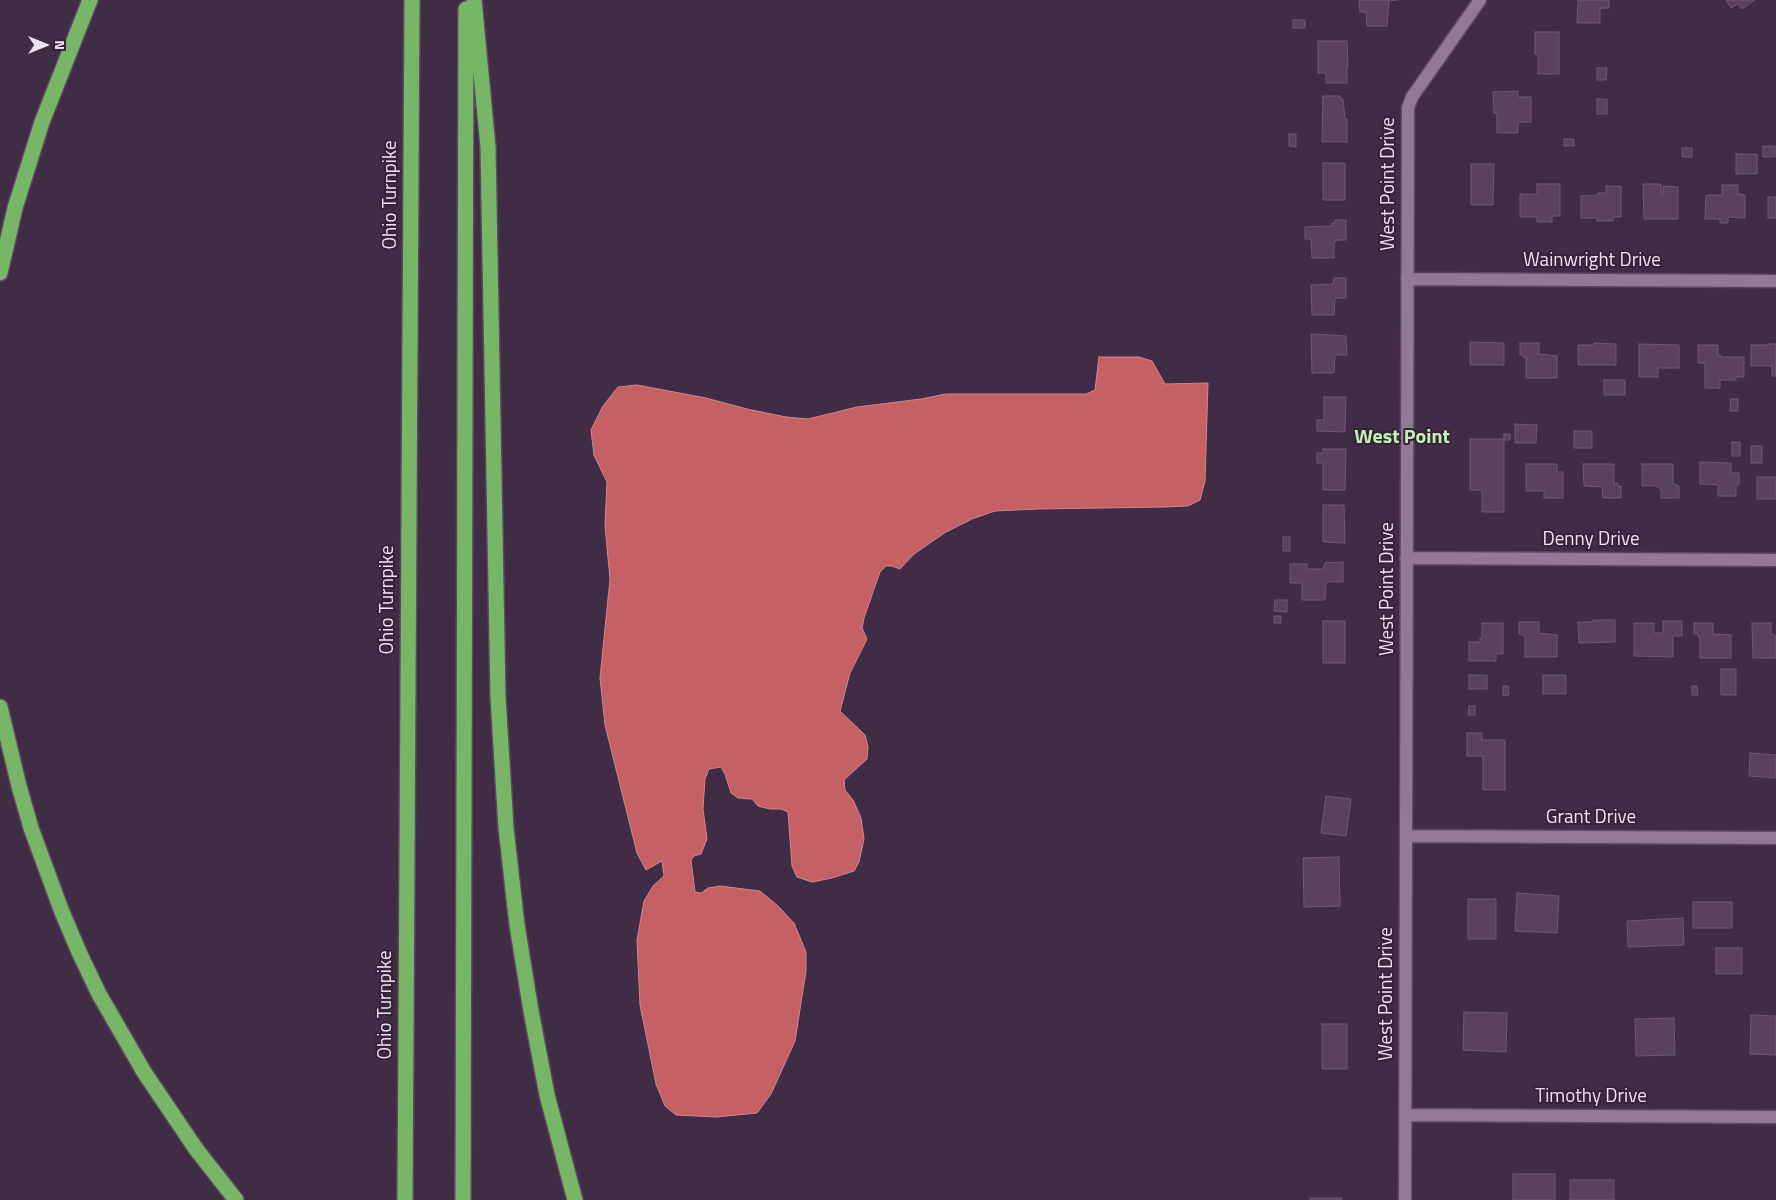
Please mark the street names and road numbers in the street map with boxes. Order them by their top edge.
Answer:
street label: West Point Drive [1378,117,1400,251]
street label: Ohio Turnpike [380,141,402,249]
street label: Wainwright Drive [1523,250,1661,272]
street label: West Point Drive [1377,522,1399,656]
street label: Denny Drive [1542,529,1640,551]
street label: Ohio Turnpike [377,546,399,654]
street label: Grant Drive [1546,807,1636,829]
street label: West Point Drive [1376,927,1398,1061]
street label: Ohio Turnpike [375,951,397,1059]
street label: Timothy Drive [1535,1086,1647,1108]

